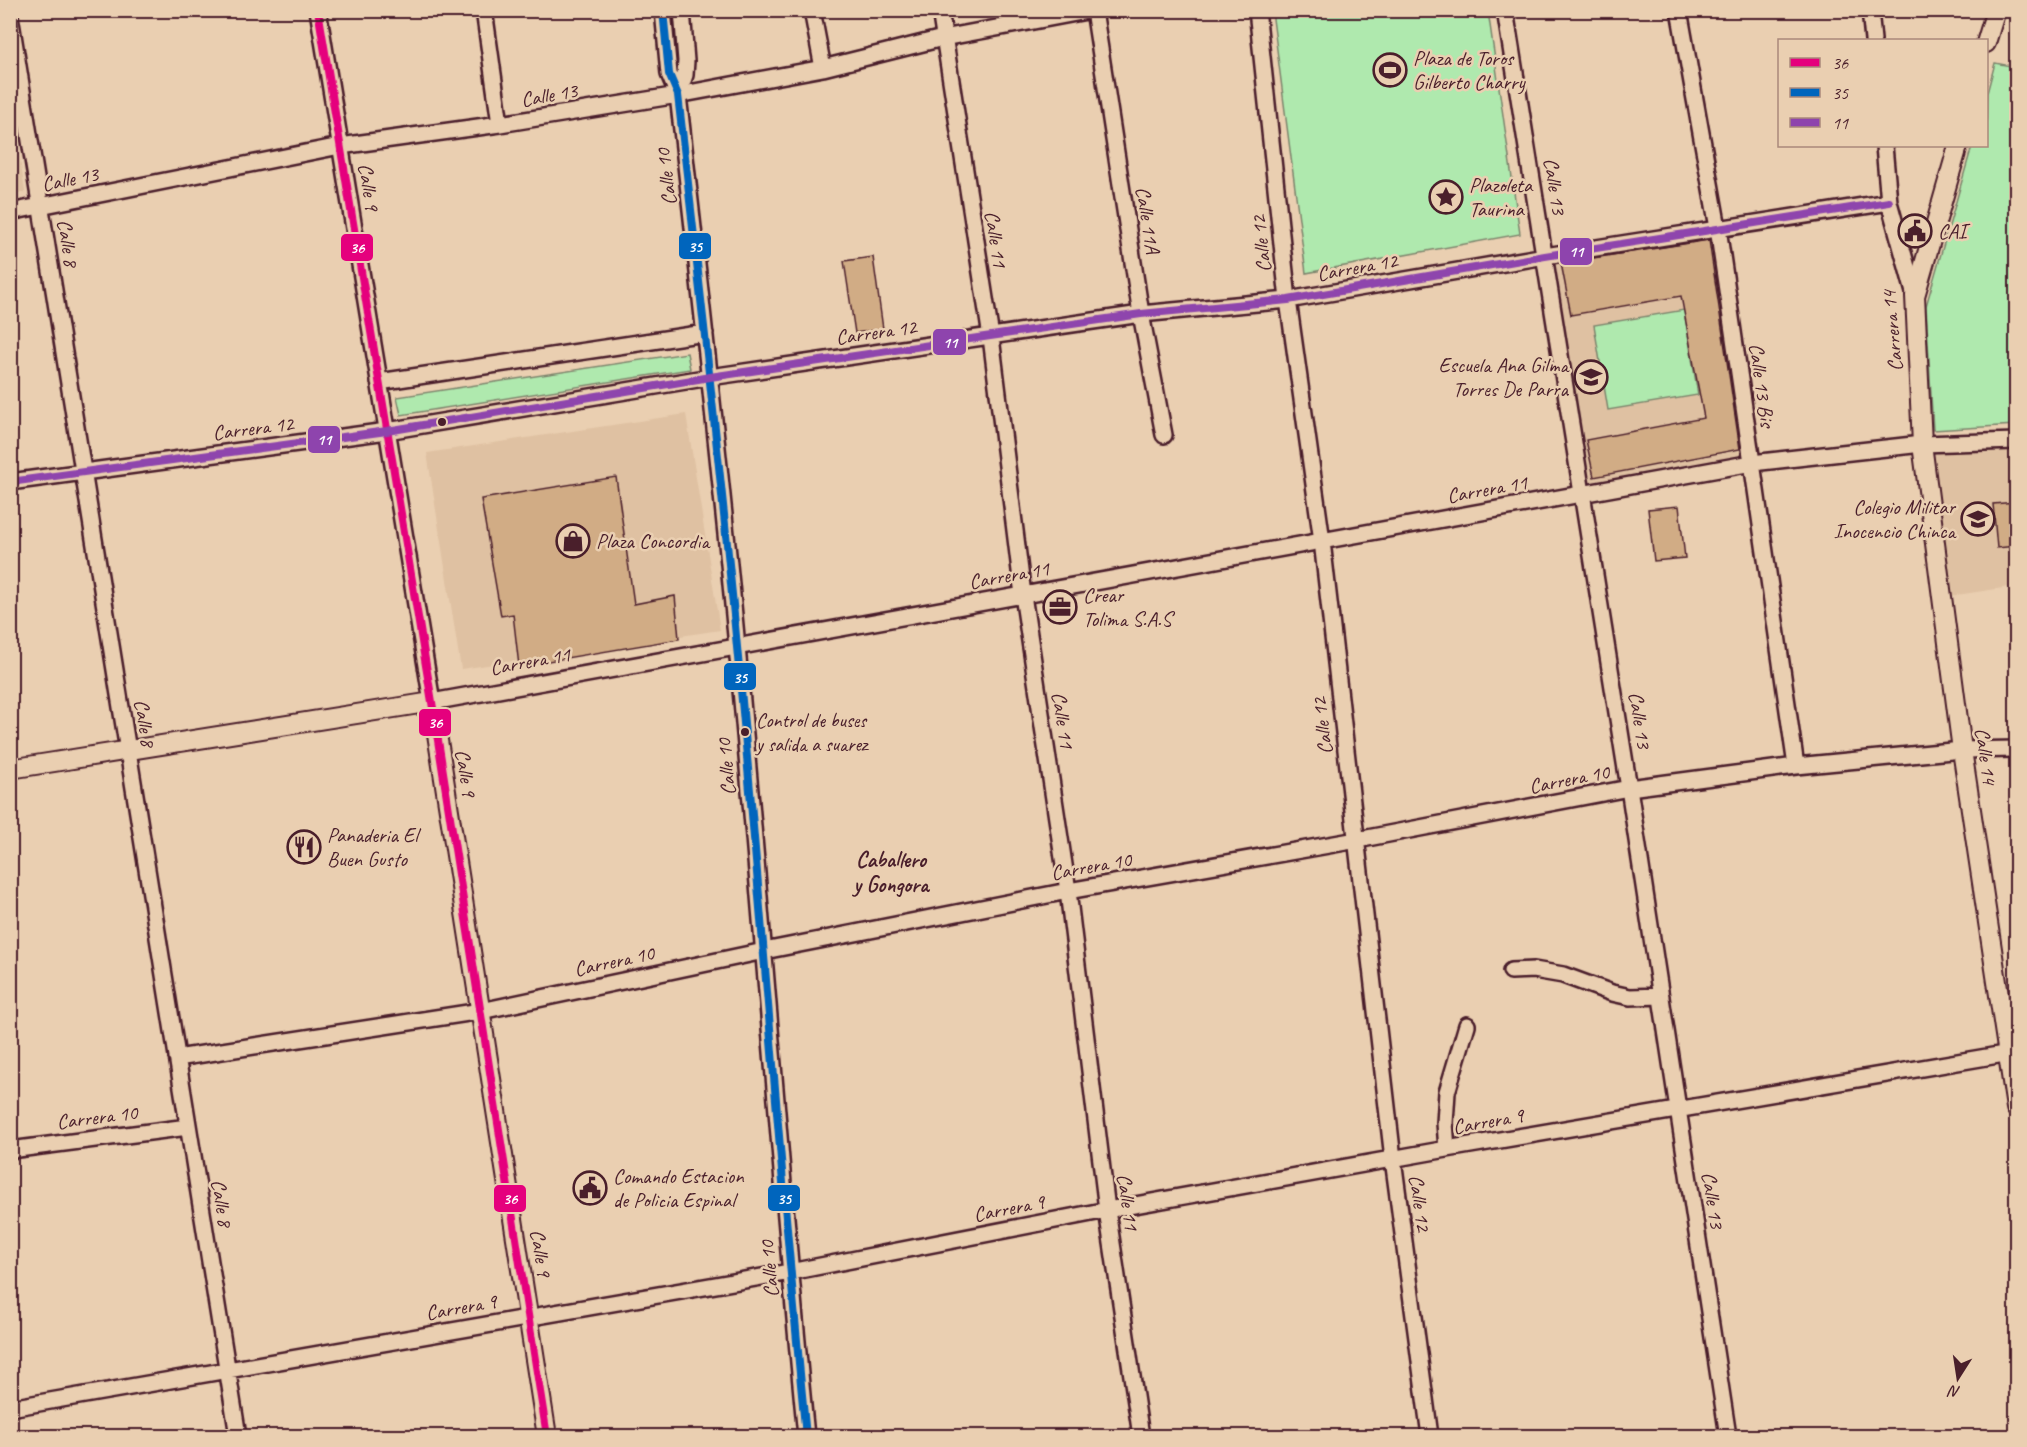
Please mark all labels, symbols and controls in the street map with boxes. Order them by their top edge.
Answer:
legend [1778,39,1988,147]
place label: Plaza de Toros Gilberto Charry [1413,45,1527,95]
sports icon: Plaza de Toros Gilberto Charry [1372,52,1408,88]
text: 36 [1832,52,1849,74]
street label: Calle 13 [519,77,581,113]
text: 35 [1832,82,1849,104]
text: 11 [1832,112,1849,134]
street label: Calle 10 [649,146,682,207]
street label: Calle 13 [1538,156,1573,218]
street label: Calle 13 [40,161,102,197]
street label: Calle 9 [352,161,386,214]
place label: Plazoleta Taurina [1469,172,1534,222]
place icon: Plazoleta Taurina [1428,179,1464,215]
street label: Calle 11A [1130,185,1166,257]
street label: Calle 11 [979,209,1014,271]
street label: Calle 12 [1245,213,1277,274]
public building icon: CAI [1897,213,1933,249]
street label: Calle 8 [51,217,85,271]
place label: CAI [1938,218,1971,244]
line badge: 35 [678,232,712,260]
line badge: 36 [340,233,374,262]
text: 35 [688,237,704,257]
line badge: 11 [1559,237,1593,266]
text: 36 [350,238,366,258]
text: 11 [1569,242,1585,262]
street label: Carrera 12 [1315,247,1401,287]
street label: Carrera 14 [1875,287,1908,373]
street label: Carrera 12 [834,313,920,351]
line badge: 11 [932,328,967,356]
text: 11 [943,333,959,353]
street label: Calle 13 Bis [1743,341,1781,430]
place label: Escuela Ana Gilma Torres De Parra [1438,352,1570,402]
school or university icon: Escuela Ana Gilma Torres De Parra [1573,359,1609,395]
street label: Carrera 12 [211,410,296,446]
unlabelled marker [436,416,448,428]
line badge: 11 [307,425,341,454]
text: 11 [317,430,333,450]
street label: Carrera 11 [1445,469,1531,509]
place label: Colegio Militar Inocencio Chinca [1834,494,1957,544]
school or university icon: Colegio Militar Inocencio Chinca [1960,501,1996,537]
shop icon: Plaza Concordia [555,523,591,559]
place label: Plaza Concordia [596,528,711,554]
street label: Carrera 11 [967,555,1053,595]
place label: Crear Tolima S.A.S [1083,582,1175,632]
office icon: Crear Tolima S.A.S [1042,589,1078,625]
street label: Carrera 11 [488,641,574,681]
line badge: 35 [723,662,757,691]
text: 35 [733,668,749,688]
street label: Calle 11 [1046,690,1081,752]
street label: Calle 13 [1623,690,1658,752]
street label: Calle 12 [1305,695,1338,756]
street label: Calle 8 [128,697,162,751]
line badge: 36 [418,708,452,737]
place label: Control de buses y salida a suarez [755,708,870,757]
text: 36 [428,713,444,733]
marker: Control de buses y salida a suarez [739,726,751,738]
street label: Calle 14 [1969,726,2003,789]
street label: Calle 10 [710,736,741,797]
street label: Calle 9 [449,747,483,800]
street label: Carrera 10 [1527,758,1613,800]
place label: Panaderia El Buen Gusto [327,822,421,872]
restaurant icon: Panaderia El Buen Gusto [286,829,322,865]
district label: Caballero y Gongora [852,846,930,899]
street label: Carrera 10 [1049,846,1135,886]
street label: Carrera 10 [572,940,658,982]
street label: Carrera 10 [55,1099,140,1135]
street label: Carrera 9 [1450,1102,1527,1140]
place label: Comando Estacion de Policia Espinal [613,1163,744,1213]
public building icon: Comando Estacion de Policia Espinal [572,1170,608,1206]
street label: Calle 13 [1696,1170,1731,1232]
street label: Calle 11 [1111,1172,1145,1234]
street label: Calle 12 [1403,1173,1437,1235]
street label: Calle 8 [205,1177,239,1231]
line badge: 36 [493,1184,527,1213]
line badge: 35 [767,1184,801,1212]
street label: Carrera 9 [971,1188,1048,1228]
text: 36 [503,1189,519,1209]
text: 35 [777,1189,793,1209]
street label: Calle 9 [524,1227,558,1280]
street label: Calle 10 [753,1238,784,1299]
street label: Carrera 9 [423,1288,500,1326]
north arrow [1928,1348,1988,1408]
text: N [1945,1380,1962,1403]

